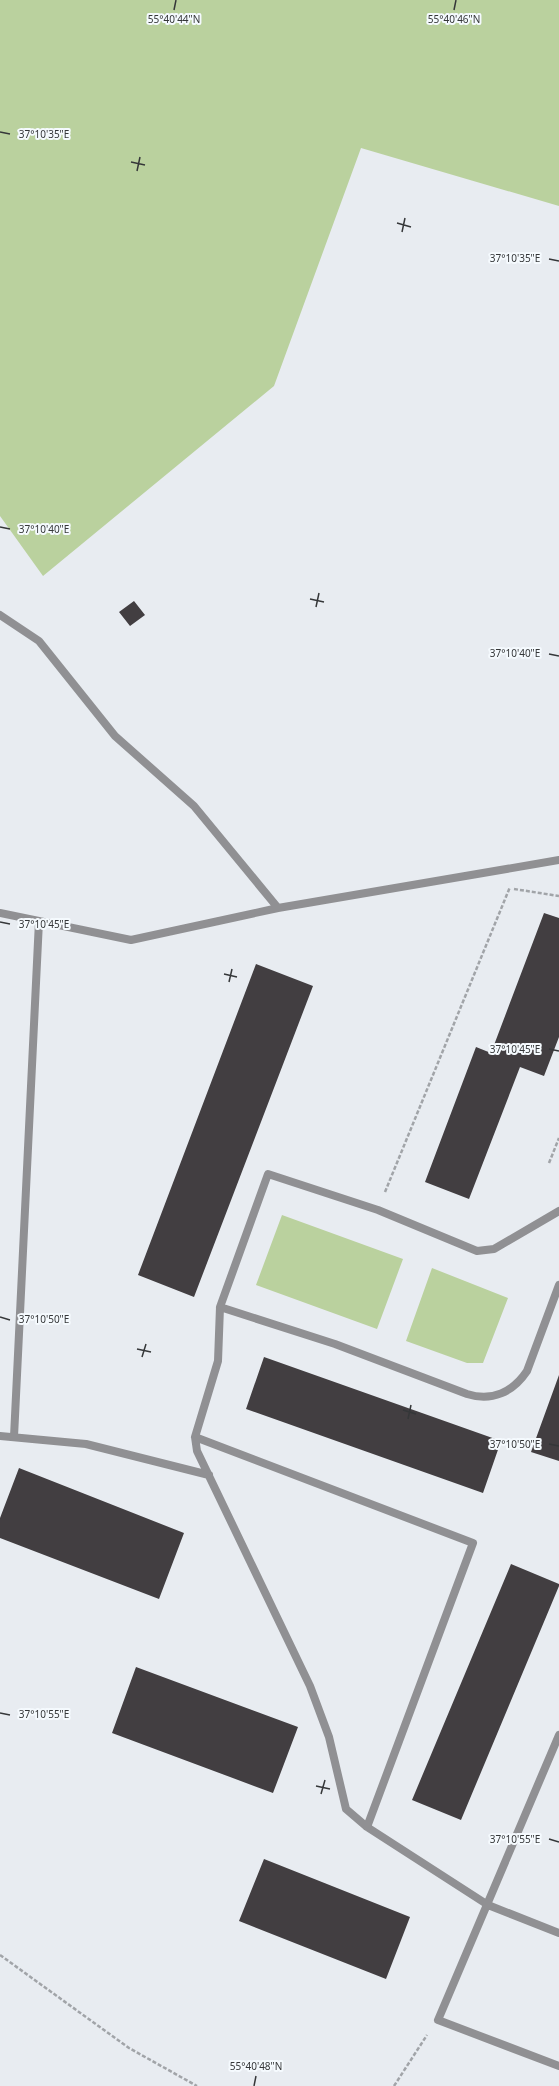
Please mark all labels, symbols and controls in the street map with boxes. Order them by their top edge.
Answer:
text: 55°40'44"N [148,12,200,26]
text: 55°40'46"N [428,12,480,26]
text: 37°10'35"E [19,127,69,141]
text: 37°10'35"E [490,251,540,265]
text: 37°10'40"E [19,522,69,536]
text: 37°10'40"E [490,646,540,660]
text: 37°10'45"E [19,917,69,931]
text: 37°10'45"E [490,1042,540,1056]
text: 37°10'50"E [19,1312,69,1326]
text: 37°10'50"E [490,1437,540,1451]
text: 37°10'55"E [19,1707,69,1721]
text: 37°10'55"E [490,1832,540,1846]
text: 55°40'48"N [230,2059,282,2073]

